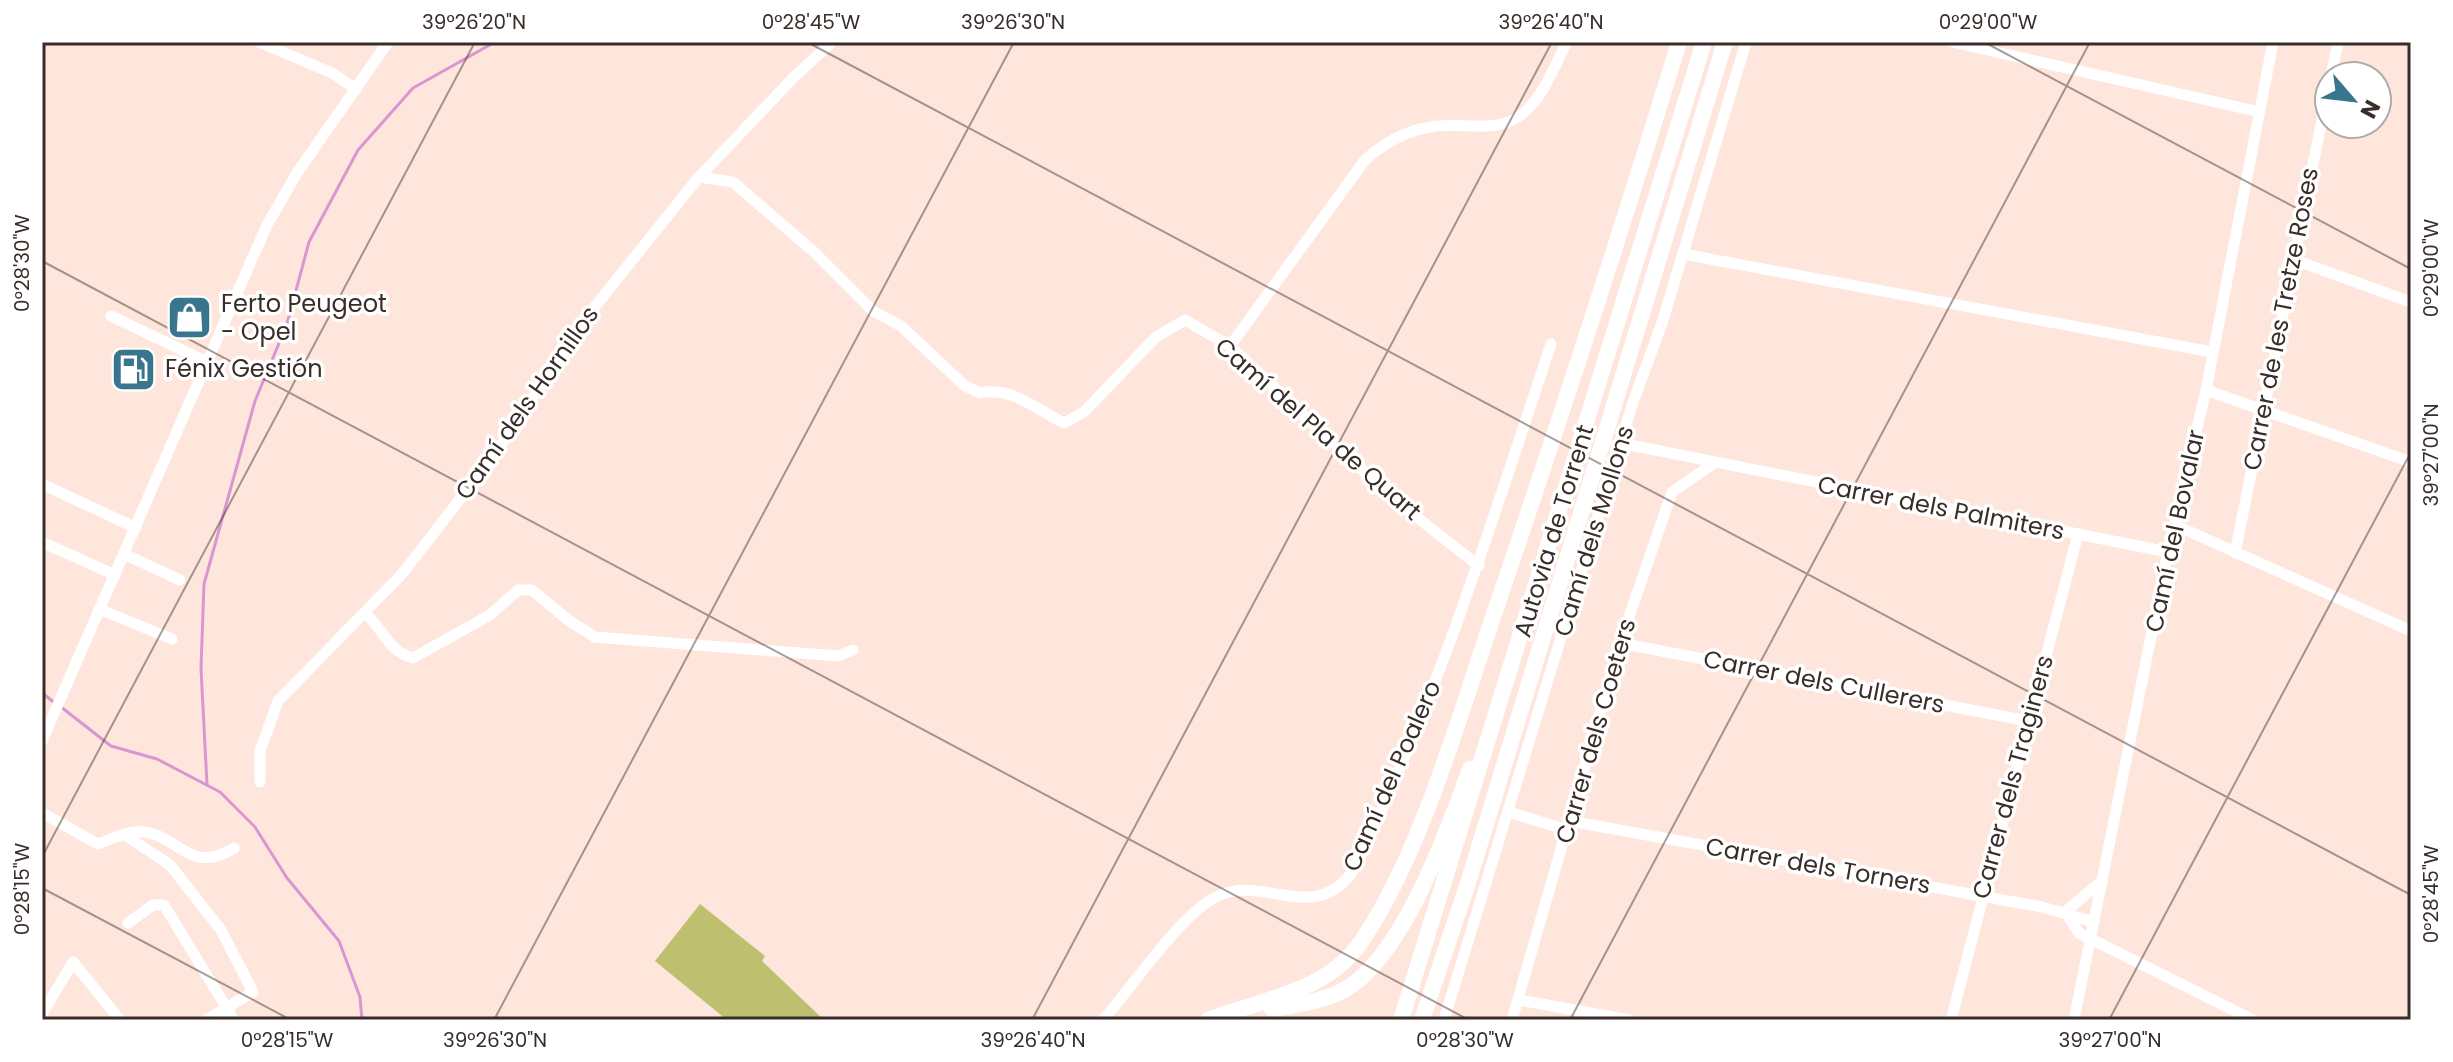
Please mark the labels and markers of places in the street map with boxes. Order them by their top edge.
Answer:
place label: Ferto Peugeot - Opel [221,287,387,348]
shop icon: Ferto Peugeot - Opel [166,294,214,342]
fuel station icon: Fénix Gestión [110,345,158,393]
place label: Fénix Gestión [165,352,323,385]

